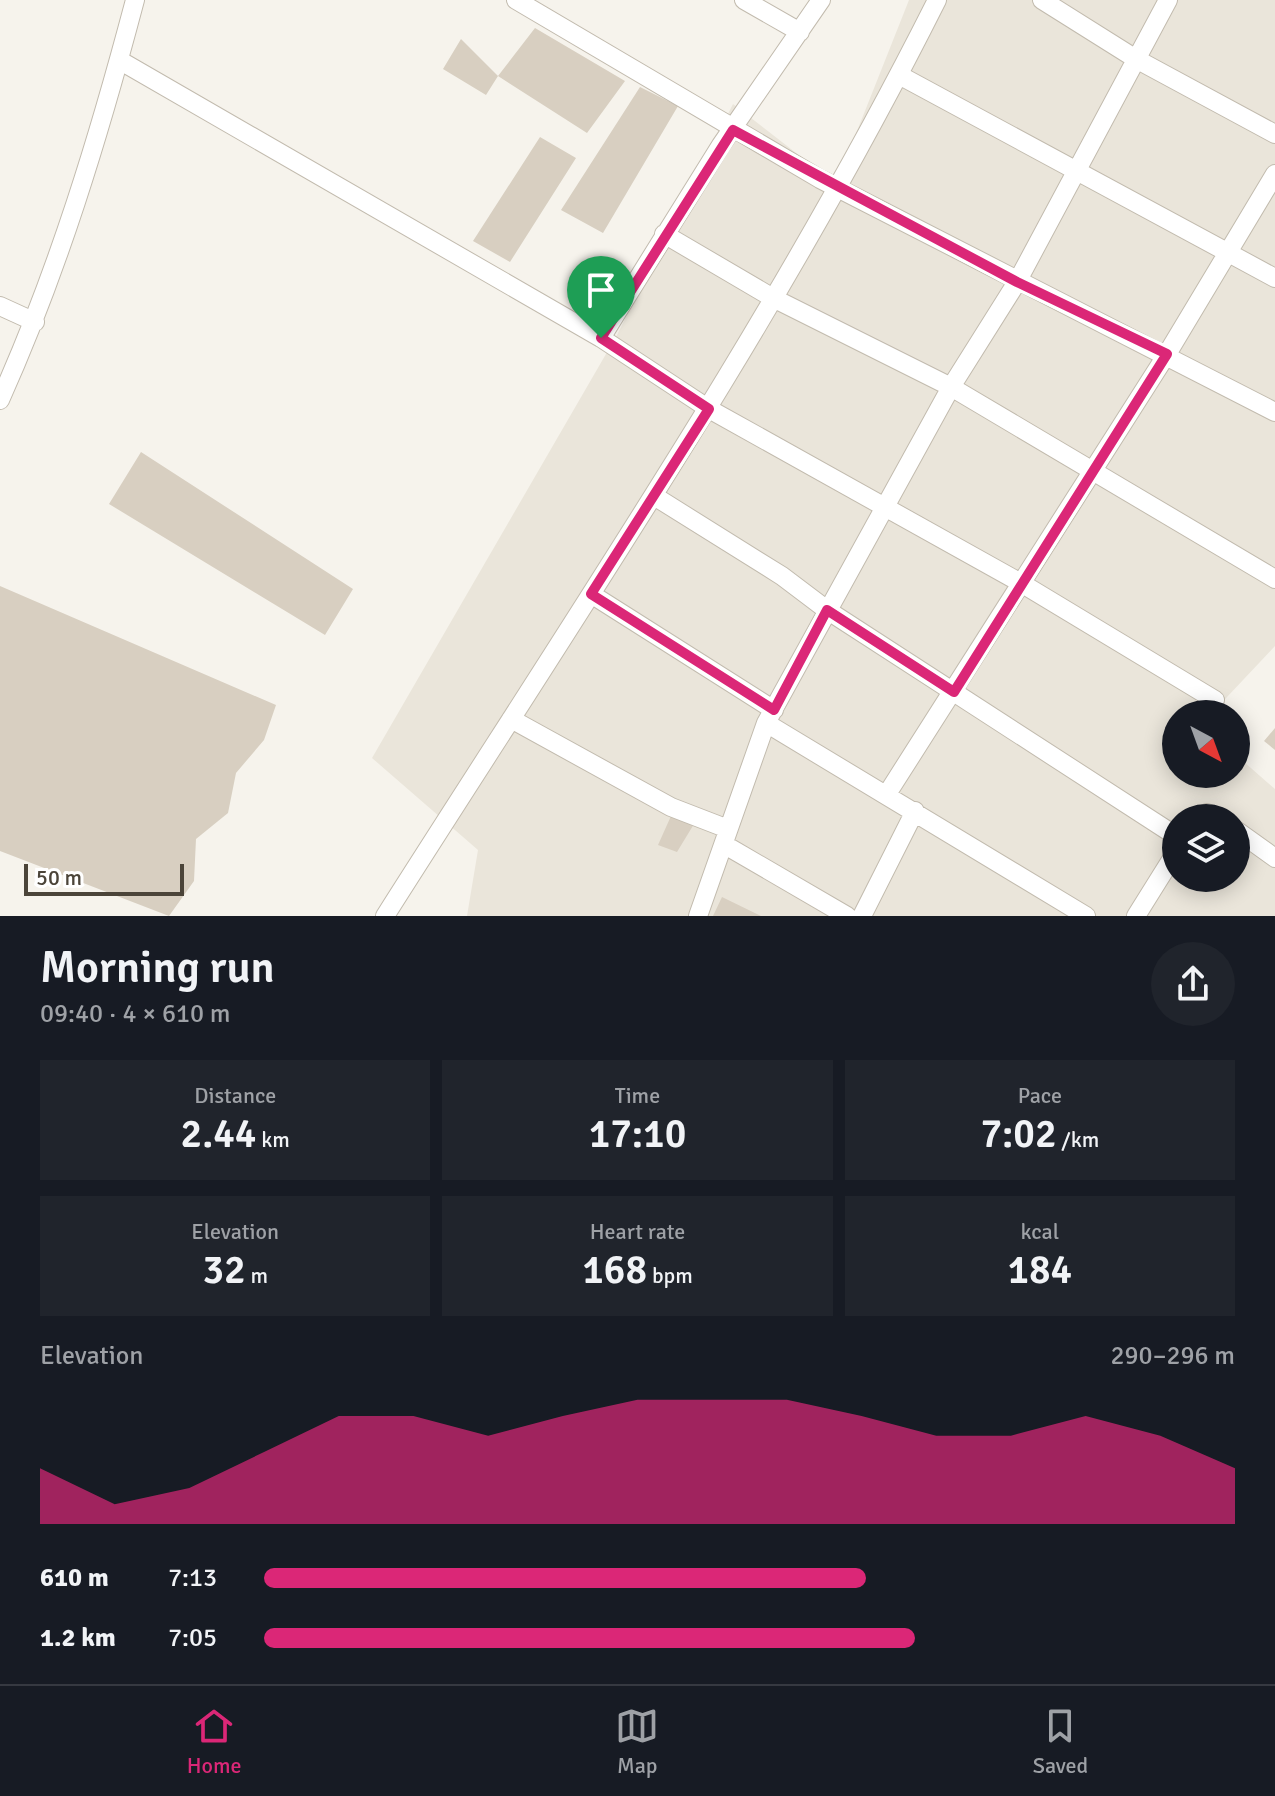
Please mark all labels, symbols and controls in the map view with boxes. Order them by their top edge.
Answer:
pin [567,256,635,338]
icon: arrive [579,268,623,312]
north arrow [1162,700,1250,788]
map controls [1162,700,1250,892]
button: layers [1162,804,1250,892]
scale bar [24,860,184,896]
text: 50 m [36,864,82,891]
text: Morning run [40,941,275,995]
button: share [1151,942,1235,1026]
text: 09:40 · 4 × 610 m [40,998,231,1030]
text: Distance [194,1082,276,1109]
text: Time [615,1082,660,1109]
text: Pace [1018,1082,1062,1109]
text: 2.44 [181,1109,256,1159]
text: 17:10 [589,1109,686,1159]
text: 7:02 [980,1109,1057,1159]
text: km [256,1126,290,1153]
text: /km [1057,1126,1099,1153]
text: Elevation [191,1218,279,1245]
text: Heart rate [590,1218,685,1245]
text: kcal [1021,1218,1059,1245]
text: 32 [202,1245,246,1295]
text: 168 [582,1245,647,1295]
text: 184 [1007,1245,1072,1295]
text: m [246,1262,268,1289]
text: bpm [647,1262,693,1289]
text: Elevation [40,1340,144,1372]
text: 290–296 m [1111,1340,1235,1372]
text: 610 m [40,1562,109,1594]
text: 7:13 [168,1562,217,1594]
text: 1.2 km [40,1622,116,1654]
text: 7:05 [168,1622,217,1654]
tab: Home [187,1704,242,1779]
tab: Map [615,1704,659,1779]
tab: Saved [1033,1704,1088,1779]

